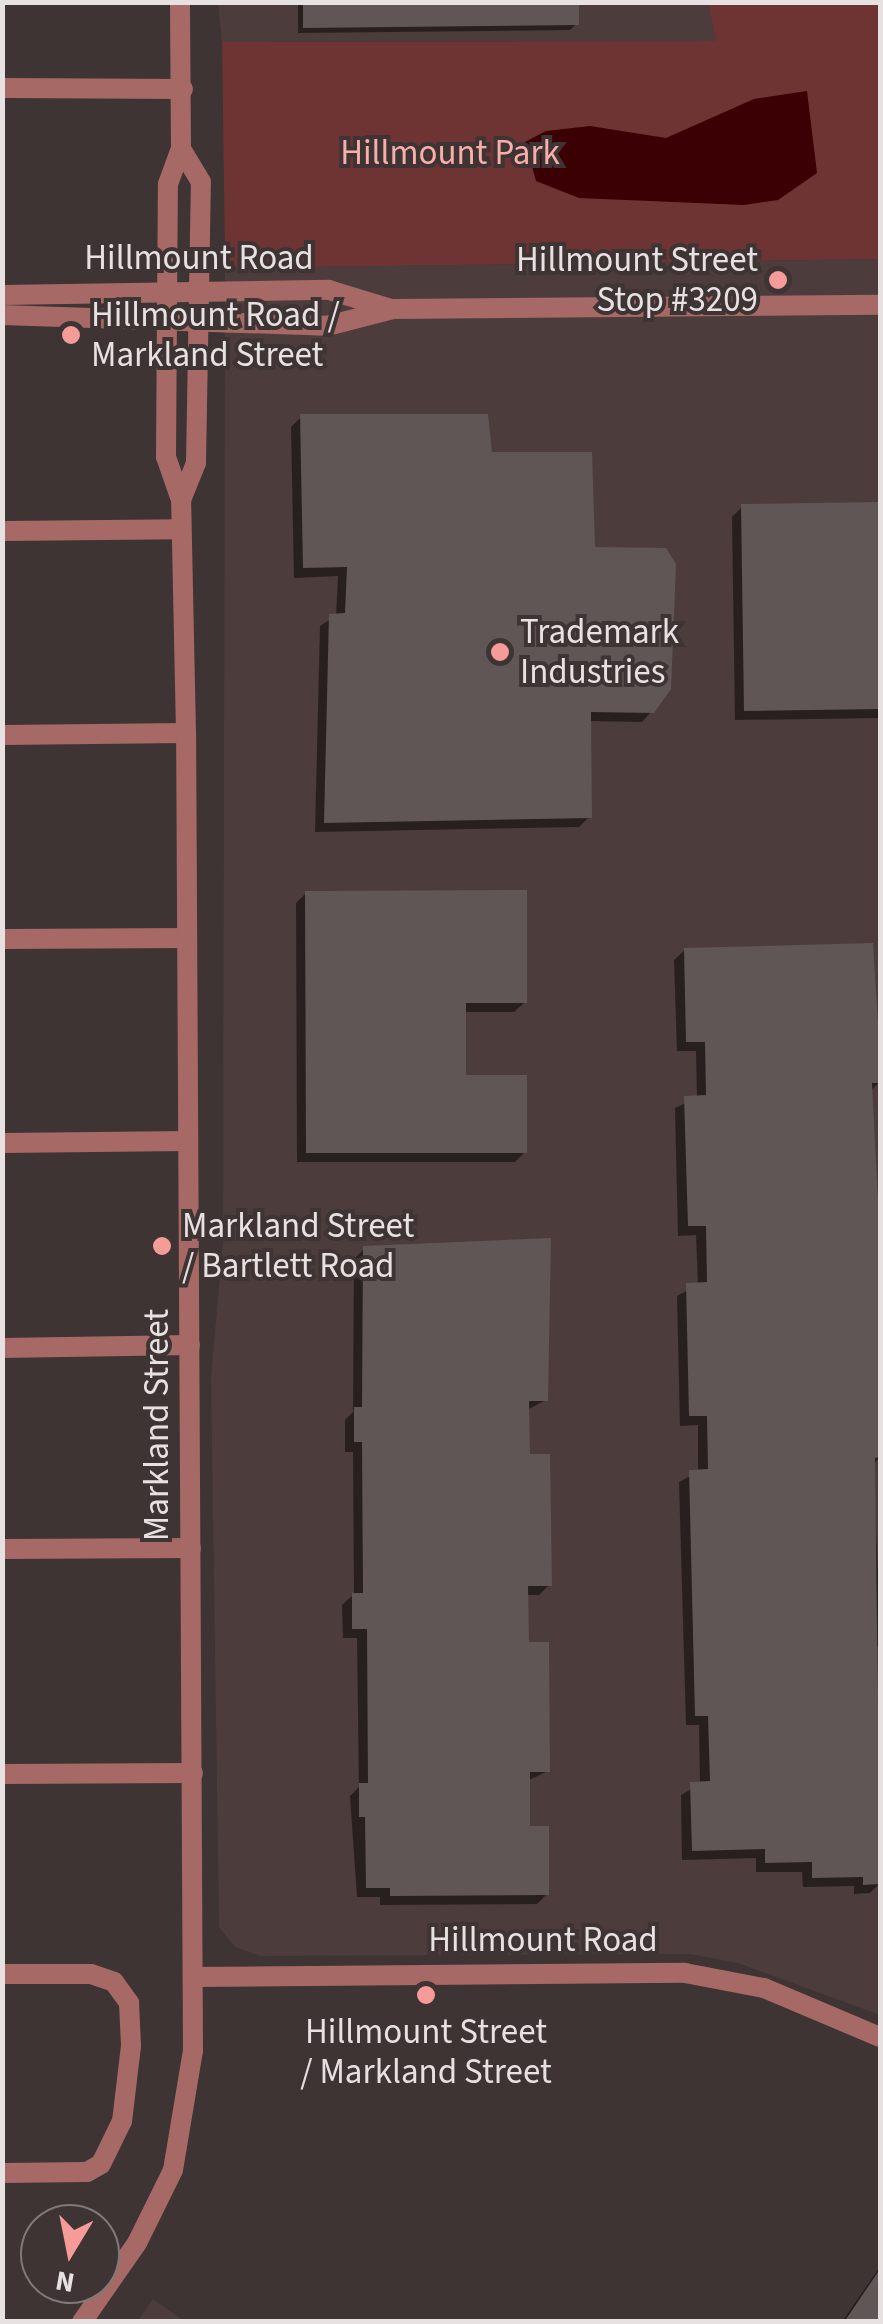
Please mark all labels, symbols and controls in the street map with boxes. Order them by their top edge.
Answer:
park label: Hillmount Park [340,132,560,174]
street label: Hillmount Road [84,237,314,279]
place label: Hillmount Street Stop #3209 [516,239,758,321]
marker: Hillmount Street Stop #3209 [767,269,789,291]
place label: Hillmount Road / Markland Street [91,294,340,376]
marker: Hillmount Road / Markland Street [60,324,82,346]
place label: Trademark Industries [520,611,679,693]
marker: Trademark Industries [489,641,511,663]
place label: Markland Street / Bartlett Road [182,1205,414,1287]
marker: Markland Street / Bartlett Road [151,1235,173,1257]
street label: Markland Street [136,1309,178,1541]
street label: Hillmount Road [428,1919,658,1961]
marker: Hillmount Street / Markland Street [415,1984,437,2006]
place label: Hillmount Street / Markland Street [300,2011,552,2093]
north arrow [20,2204,120,2304]
text: N [52,2260,78,2303]

